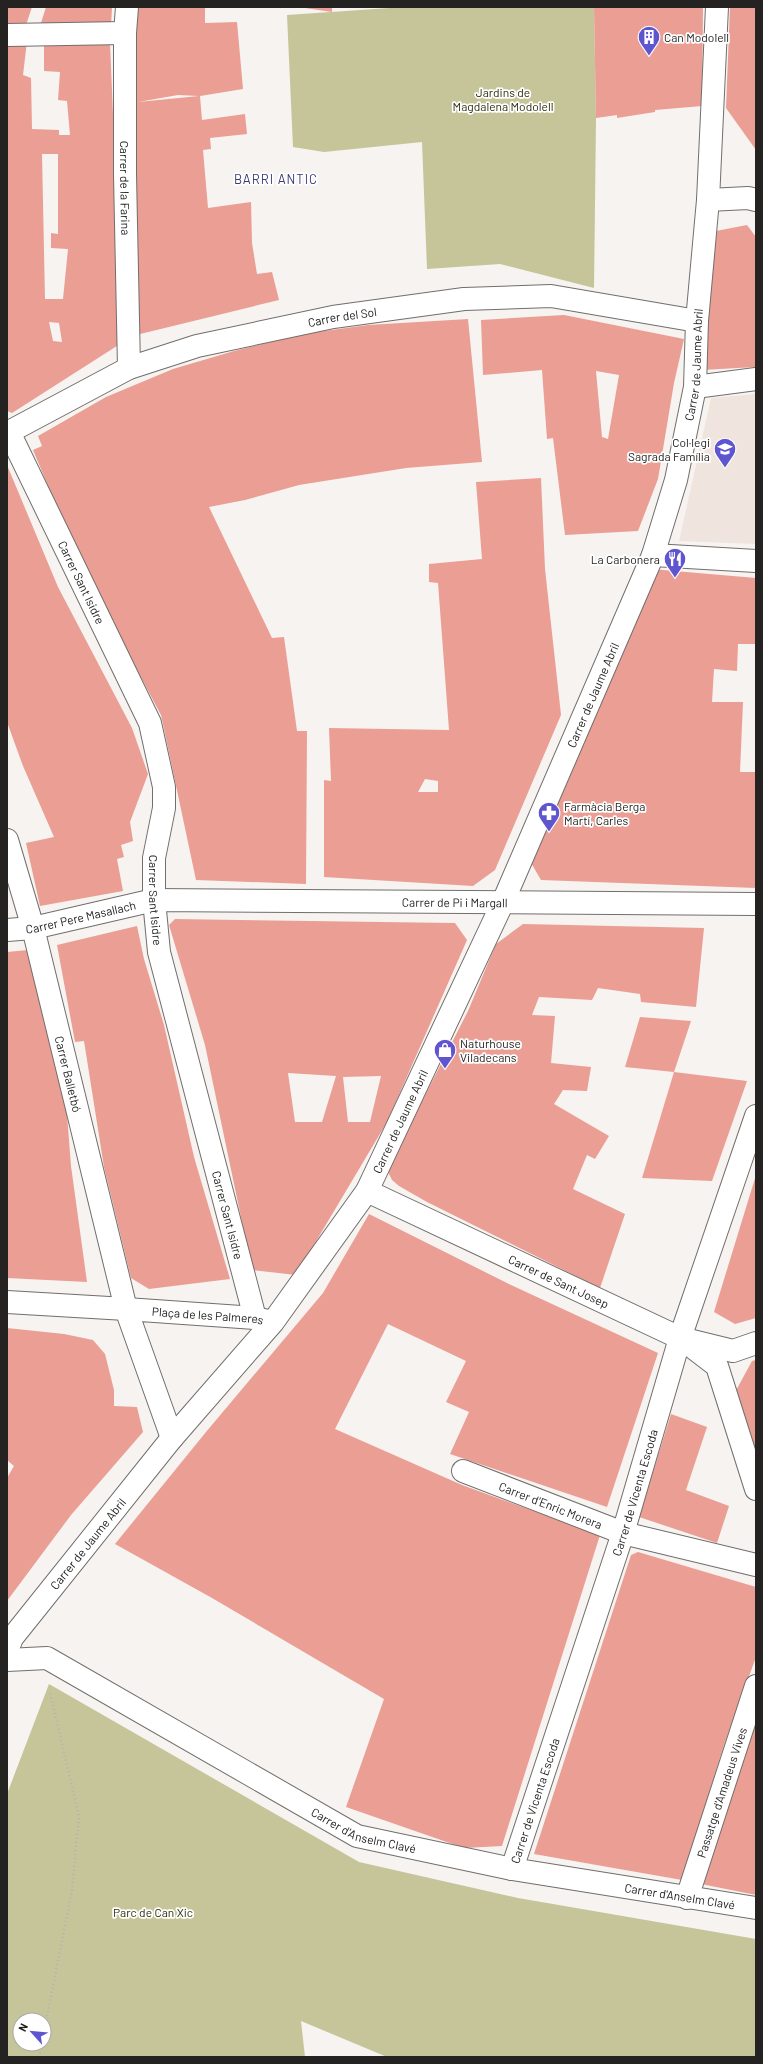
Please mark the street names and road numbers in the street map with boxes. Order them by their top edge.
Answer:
street label: Carrer de la Farina [118,141,133,235]
street label: Carrer del Sol [306,304,378,329]
street label: Carrer de Jaume Abril [681,308,705,422]
street label: Carrer Sant Isidre [56,538,108,626]
street label: Carrer de Jaume Abril [564,640,621,749]
street label: Carrer Sant Isidre [147,855,165,946]
street label: Carrer de Pi i Margall [402,895,508,909]
street label: Carrer Pere Masallach [25,897,137,936]
street label: Carrer Balletbó [53,1034,85,1113]
street label: Carrer de Jaume Abril [369,1067,430,1175]
street label: Carrer Sant Isidre [210,1169,246,1261]
street label: Carrer de Sant Josep [506,1252,611,1311]
street label: Plaça de les Palmeres [151,1304,265,1327]
street label: Carrer de Vicenta Escoda [609,1428,660,1558]
street label: Carrer d'Enric Morera [497,1479,604,1531]
street label: Carrer de Jaume Abril [47,1495,128,1592]
street label: Passatge d'Amadeus Vives [694,1725,749,1859]
street label: Carrer de Vicenta Escoda [507,1736,562,1865]
street label: Carrer d'Anselm Clavé [309,1804,417,1855]
street label: Carrer d'Anselm Clavé [624,1880,736,1912]

